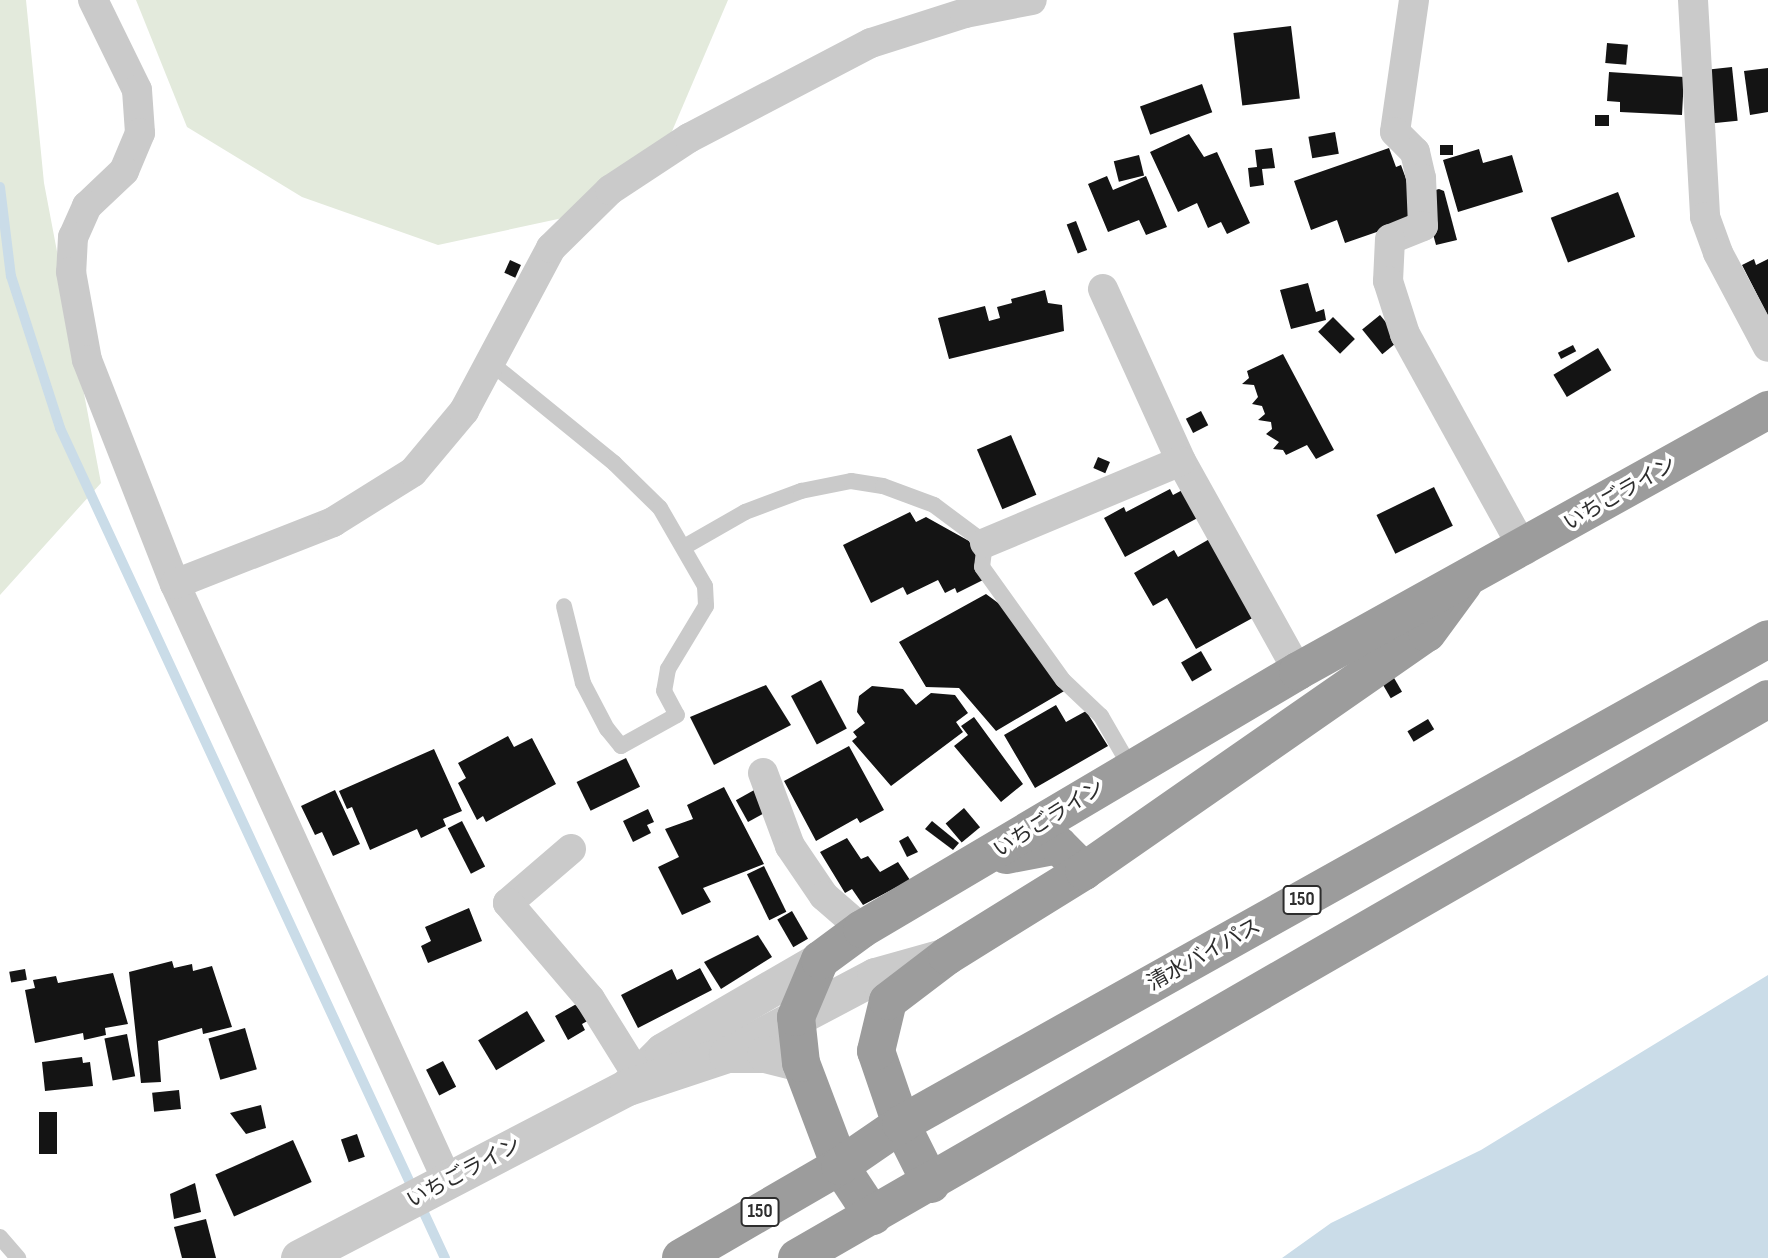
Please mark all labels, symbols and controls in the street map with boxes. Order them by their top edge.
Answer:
street label: いちごライン [1559,452,1681,536]
street label: いちごライン [989,775,1109,863]
road number: 150 [1281,885,1323,916]
street label: 清水バイパス [1143,913,1265,997]
street label: いちごライン [402,1132,526,1214]
road number: 150 [739,1196,781,1228]

